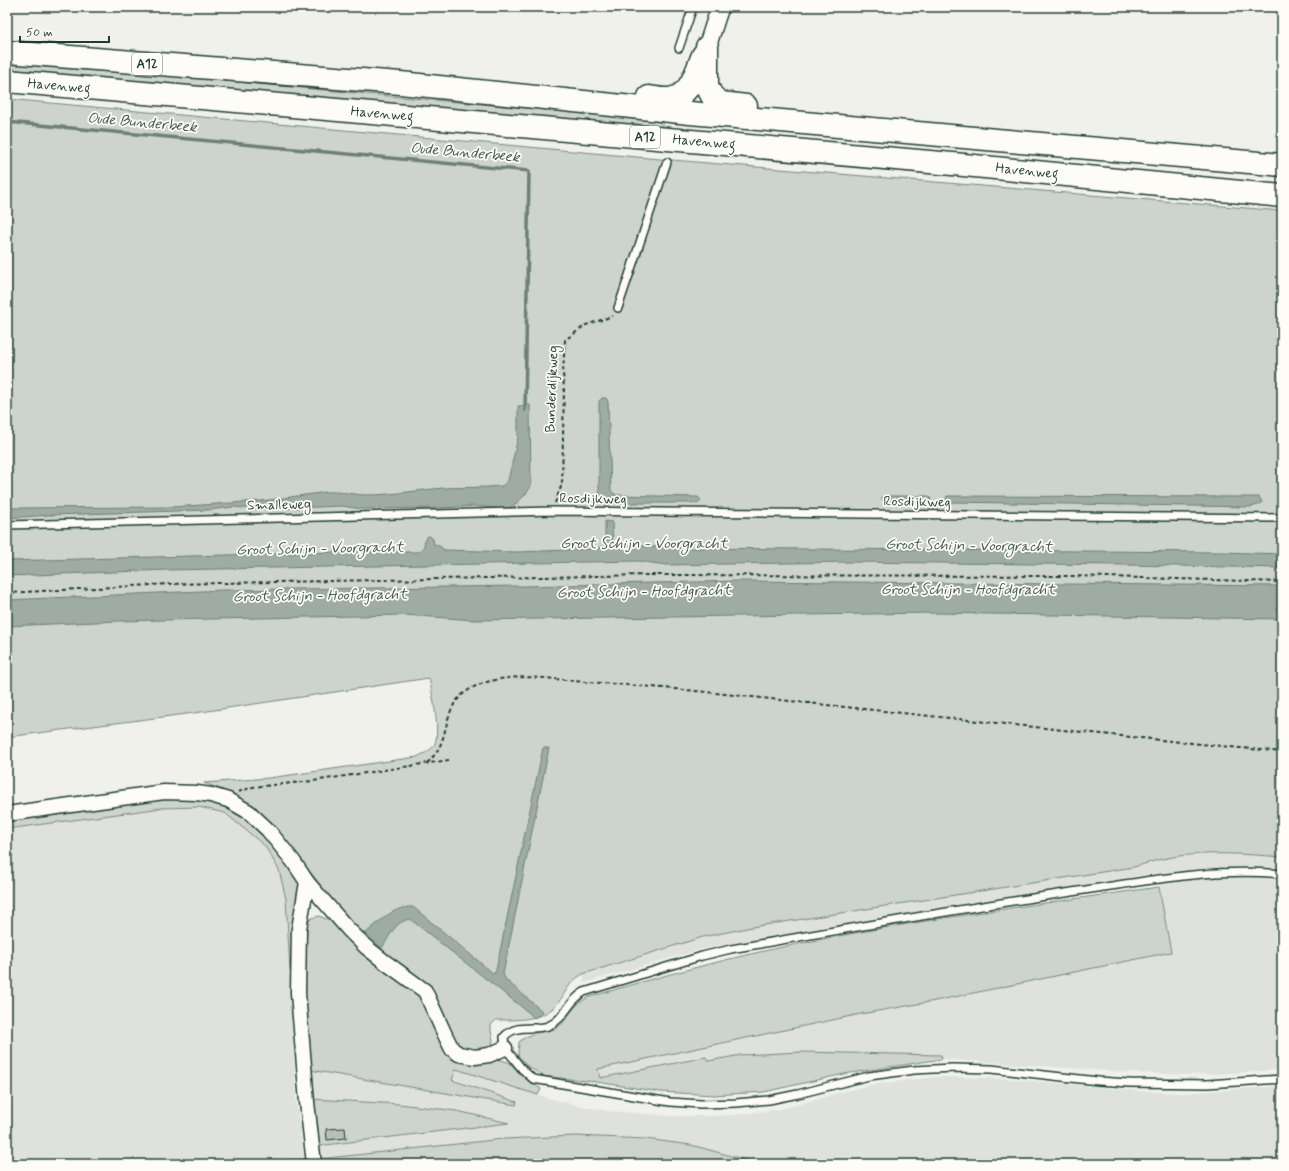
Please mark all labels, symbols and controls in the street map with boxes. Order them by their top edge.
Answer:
scale bar [20,18,109,44]
text: 50 m [26,25,53,41]
road number: A12 [132,53,162,75]
street label: Havenweg [27,74,91,100]
street label: Havenweg [350,102,414,128]
water label: Oude Bunderbeek [87,108,199,138]
road number: A12 [630,126,660,148]
street label: Havenweg [672,130,736,156]
water label: Oude Bunderbeek [410,138,522,168]
street label: Havenweg [994,159,1059,185]
street label: Bunderdijkweg [541,345,564,433]
street label: Rosdijkweg [559,489,627,509]
street label: Rosdijkweg [883,492,951,512]
street label: Smalleweg [247,495,311,516]
water label: Groot Schijn - Voorgracht [560,534,729,555]
water label: Groot Schijn - Voorgracht [885,535,1054,558]
water label: Groot Schijn - Voorgracht [236,538,405,561]
water label: Groot Schijn - Hoofdgracht [557,580,733,604]
water label: Groot Schijn - Hoofdgracht [881,580,1056,600]
water label: Groot Schijn - Hoofdgracht [233,584,409,608]

